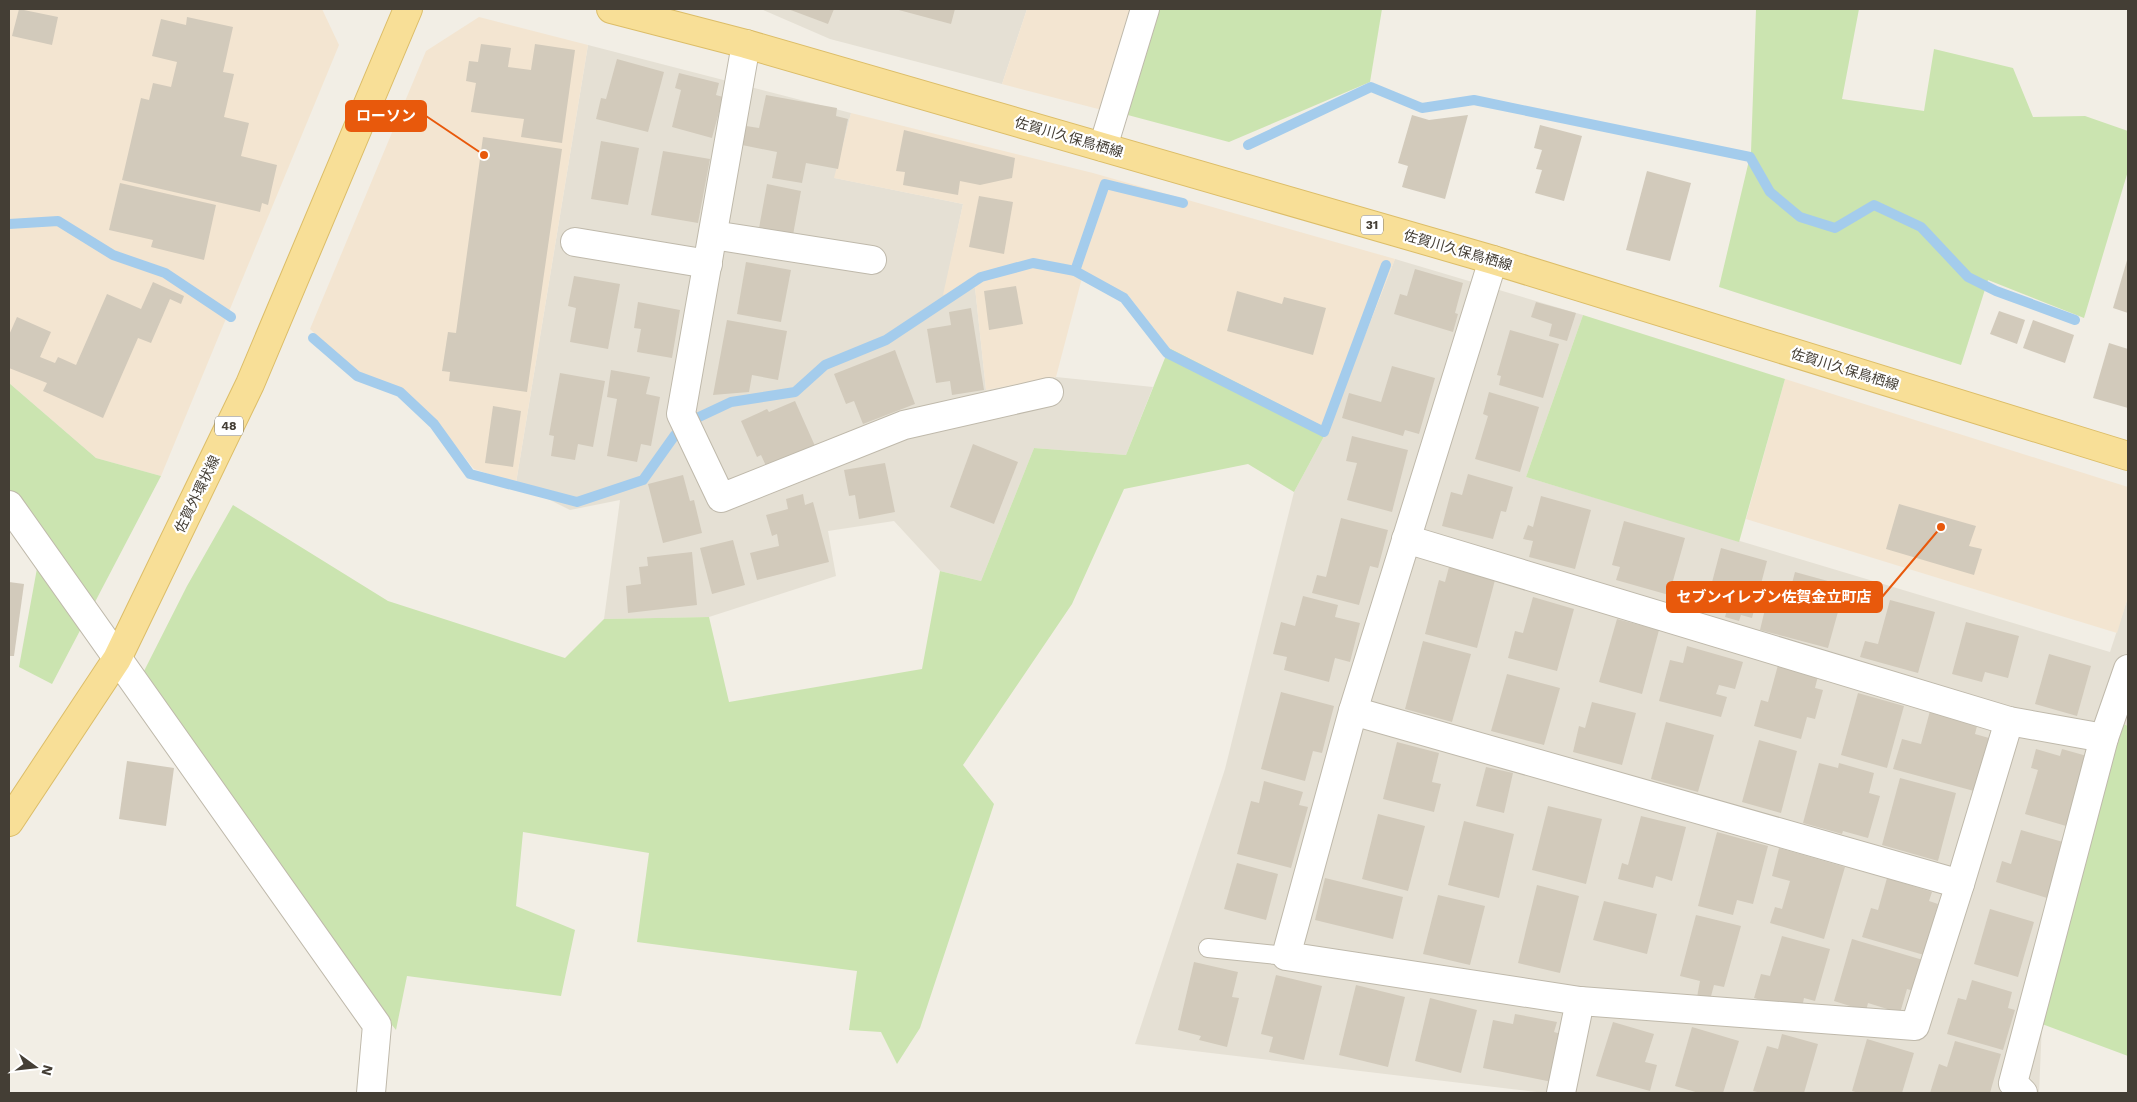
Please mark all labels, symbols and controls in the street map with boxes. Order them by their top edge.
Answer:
callout: ローソン [346,101,426,131]
text: ローソン [356,107,416,125]
street label: 佐賀川久保鳥栖線 [1013,114,1125,160]
road number: 31 [1361,216,1383,234]
street label: 佐賀川久保鳥栖線 [1402,227,1514,273]
street label: 佐賀川久保鳥栖線 [1789,345,1901,393]
road number: 48 [215,416,243,436]
street label: 佐賀外環状線 [171,453,223,535]
callout: セブンイレブン佐賀金立町店 [1667,582,1882,612]
text: セブンイレブン佐賀金立町店 [1676,588,1872,606]
north arrow [10,1042,60,1092]
text: N [38,1063,57,1077]

